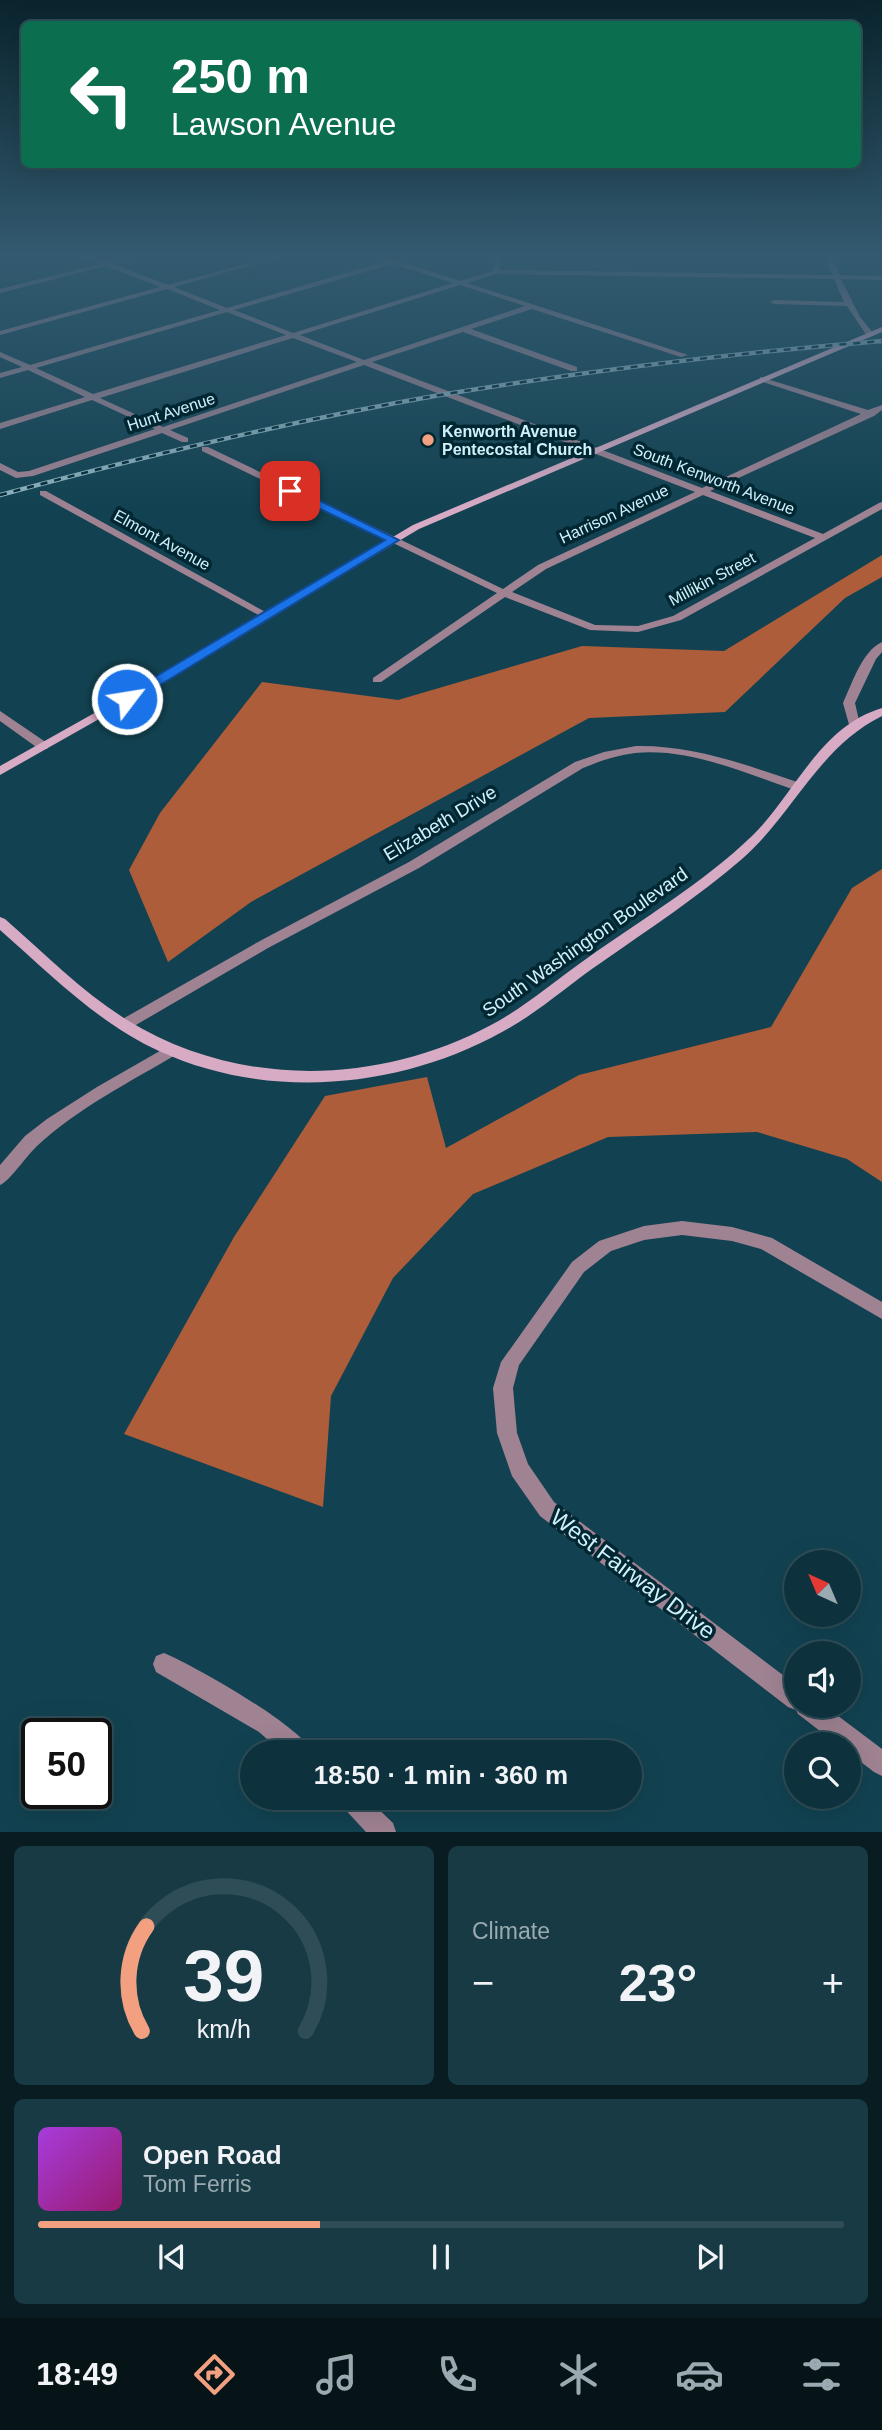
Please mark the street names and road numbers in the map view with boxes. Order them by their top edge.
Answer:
street label: Hunt Avenue [125,390,217,434]
street label: South Kenworth Avenue [631,440,797,518]
street label: Harrison Avenue [557,481,671,547]
street label: Elmont Avenue [111,507,213,574]
street label: Millikin Street [666,549,758,609]
street label: Elizabeth Drive [380,781,500,865]
street label: South Washington Boulevard [478,863,692,1021]
street label: West Fairway Drive [546,1504,720,1644]

